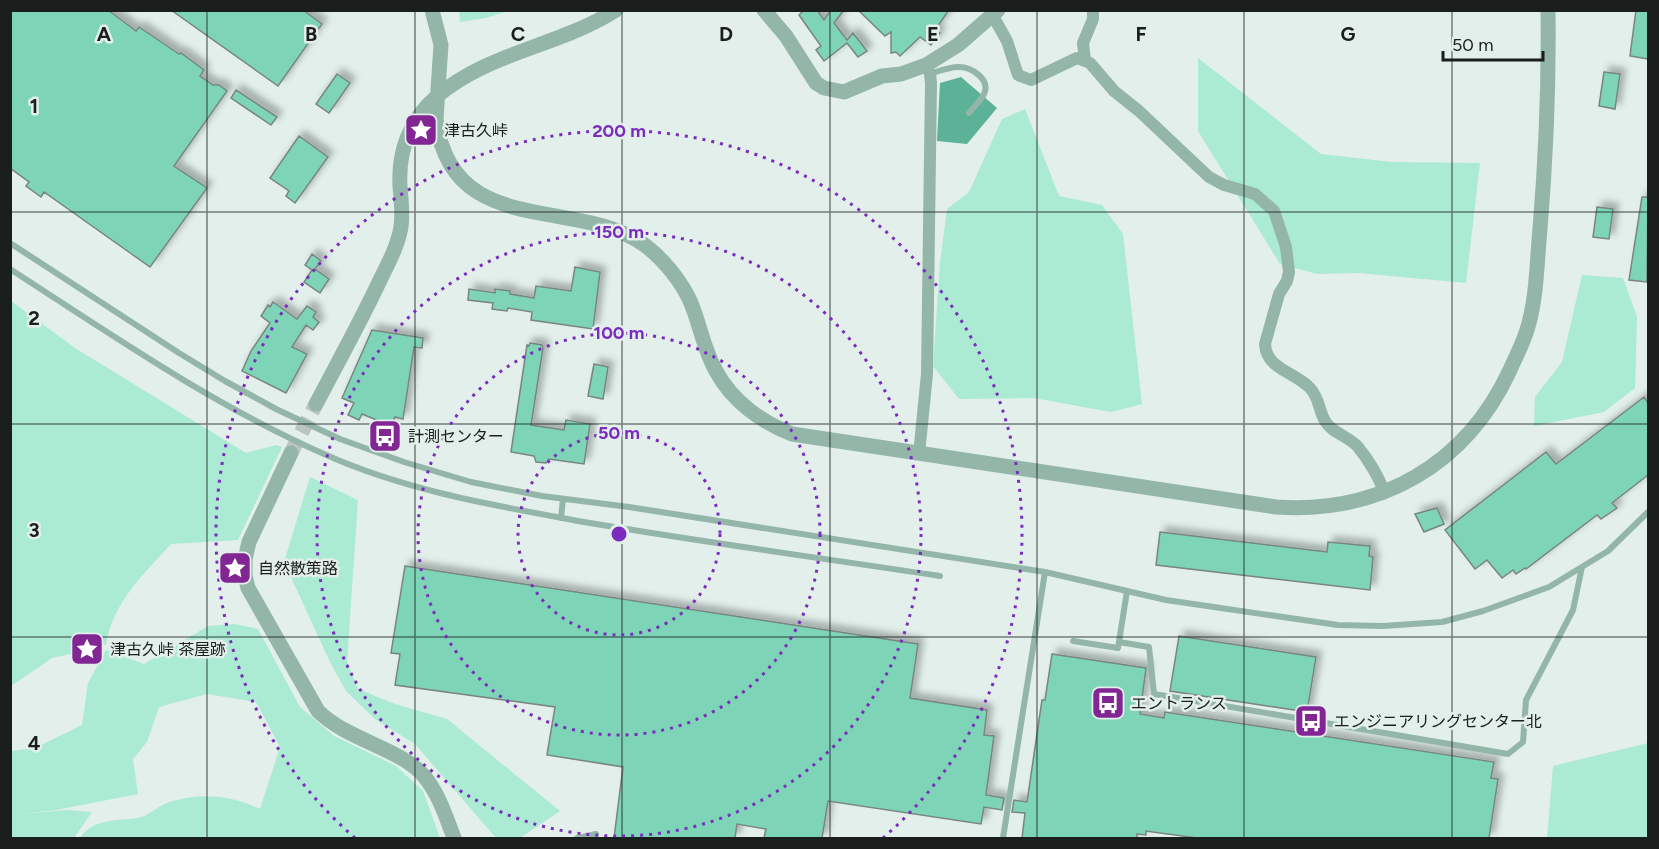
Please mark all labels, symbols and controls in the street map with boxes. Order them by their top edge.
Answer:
text: A [97,22,112,46]
text: B [305,22,317,46]
text: C [511,22,525,46]
text: D [719,22,733,46]
text: E [927,22,939,46]
text: F [1135,22,1147,46]
text: G [1341,22,1356,46]
scale bar [1443,24,1544,62]
text: 50 m [1452,34,1494,56]
text: 1 [30,94,38,118]
place icon: 津古久峠 [403,112,439,148]
text: 200 m [592,120,646,142]
place label: 津古久峠 [444,121,508,140]
text: 150 m [594,221,644,243]
text: 2 [28,306,40,330]
text: 100 m [594,322,644,344]
bus stop icon: 計測センター [367,418,403,454]
text: 50 m [598,422,640,444]
place label: 計測センター [408,427,504,446]
text: 3 [28,518,40,542]
centre of rings [609,524,629,544]
place icon: 自然散策路 [217,550,253,586]
place label: 自然散策路 [258,559,338,578]
place icon: 津古久峠 茶屋跡 [69,631,105,667]
place label: 津古久峠 茶屋跡 [110,640,226,659]
bus stop icon: エントランス [1090,685,1126,721]
place label: エントランス [1131,694,1227,713]
bus stop icon: エンジニアリングセンター北 [1293,703,1329,739]
place label: エンジニアリングセンター北 [1334,712,1542,731]
text: 4 [28,731,41,755]

